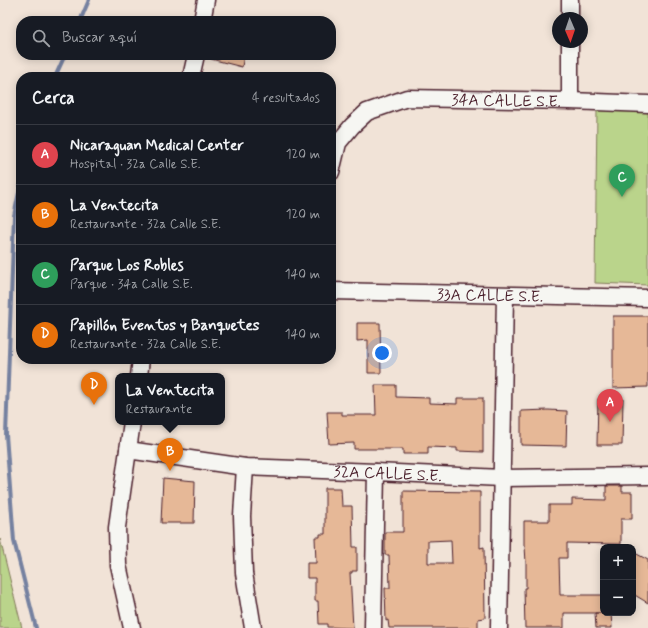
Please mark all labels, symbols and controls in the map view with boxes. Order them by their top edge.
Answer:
north arrow [552,12,588,48]
search box [16,16,336,60]
icon: search [30,27,52,49]
text: Buscar aquí [62,28,137,48]
text: Cerca [32,87,75,109]
text: 4 resultados [252,90,320,107]
street label: 34A CALLE S.E. [451,90,561,113]
text: Nicaraguan Medical Center [70,136,244,156]
text: A [41,146,49,163]
text: 120 m [286,146,320,163]
text: Hospital · 32a Calle S.E. [70,156,201,173]
pin: C [609,164,635,197]
text: La Ventecita [70,196,159,216]
text: B [41,206,49,223]
text: 120 m [286,206,320,223]
text: Restaurante · 32a Calle S.E. [70,216,221,233]
text: Parque Los Robles [70,256,184,276]
text: C [40,266,50,283]
text: 140 m [285,266,320,283]
text: Parque · 34a Calle S.E. [70,276,193,293]
street label: 33A CALLE S.E. [436,284,543,308]
text: Papillón Eventos y Banquetes [70,316,259,336]
text: D [41,326,49,343]
text: 140 m [285,326,320,343]
text: Restaurante · 32a Calle S.E. [70,336,221,353]
your location [372,343,392,363]
pin: D [81,372,107,405]
popup [115,373,225,425]
text: La Ventecita [126,381,214,401]
pin: A [597,389,623,422]
text: Restaurante [126,401,193,418]
pin: B [157,438,183,471]
street label: 32A CALLE S.E. [333,461,442,487]
map controls [600,544,636,616]
button: + [600,544,636,580]
button: − [600,580,636,616]

